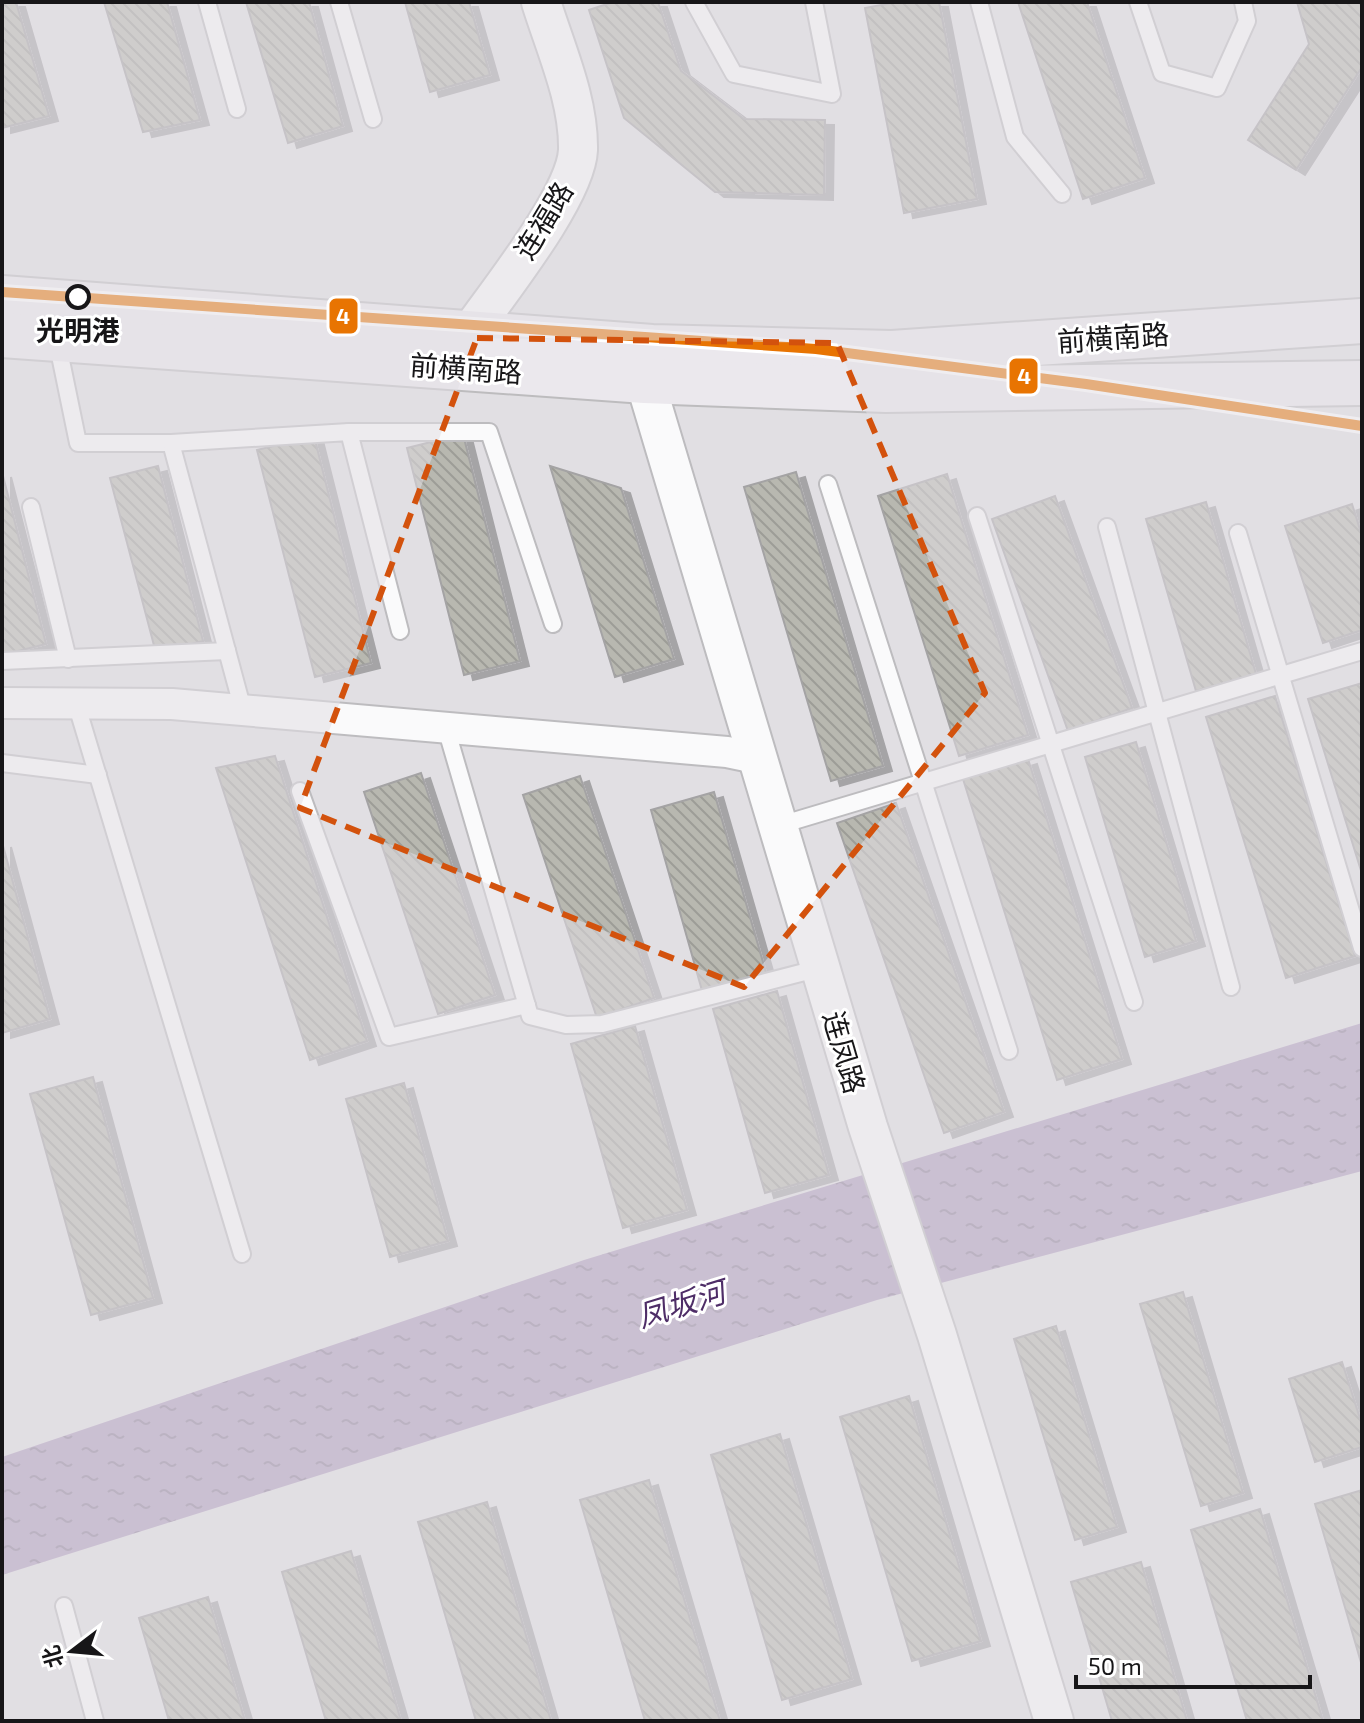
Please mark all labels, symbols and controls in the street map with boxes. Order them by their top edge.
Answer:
street label: 连福路 [507,175,579,265]
marker: 光明港 [66,285,90,309]
line badge: 4 [328,297,359,335]
text: 4 [336,302,350,328]
place label: 光明港 [36,313,120,347]
street label: 前横南路 [1056,316,1170,358]
street label: 前横南路 [409,347,523,389]
line badge: 4 [1008,357,1039,395]
text: 4 [1017,362,1031,388]
street label: 连凤路 [817,1007,873,1097]
water label: 凤坂河 [633,1271,734,1333]
north arrow [32,1611,112,1691]
scale bar [1076,1639,1310,1689]
text: 北 [36,1643,67,1671]
text: 50 m [1088,1651,1142,1680]

